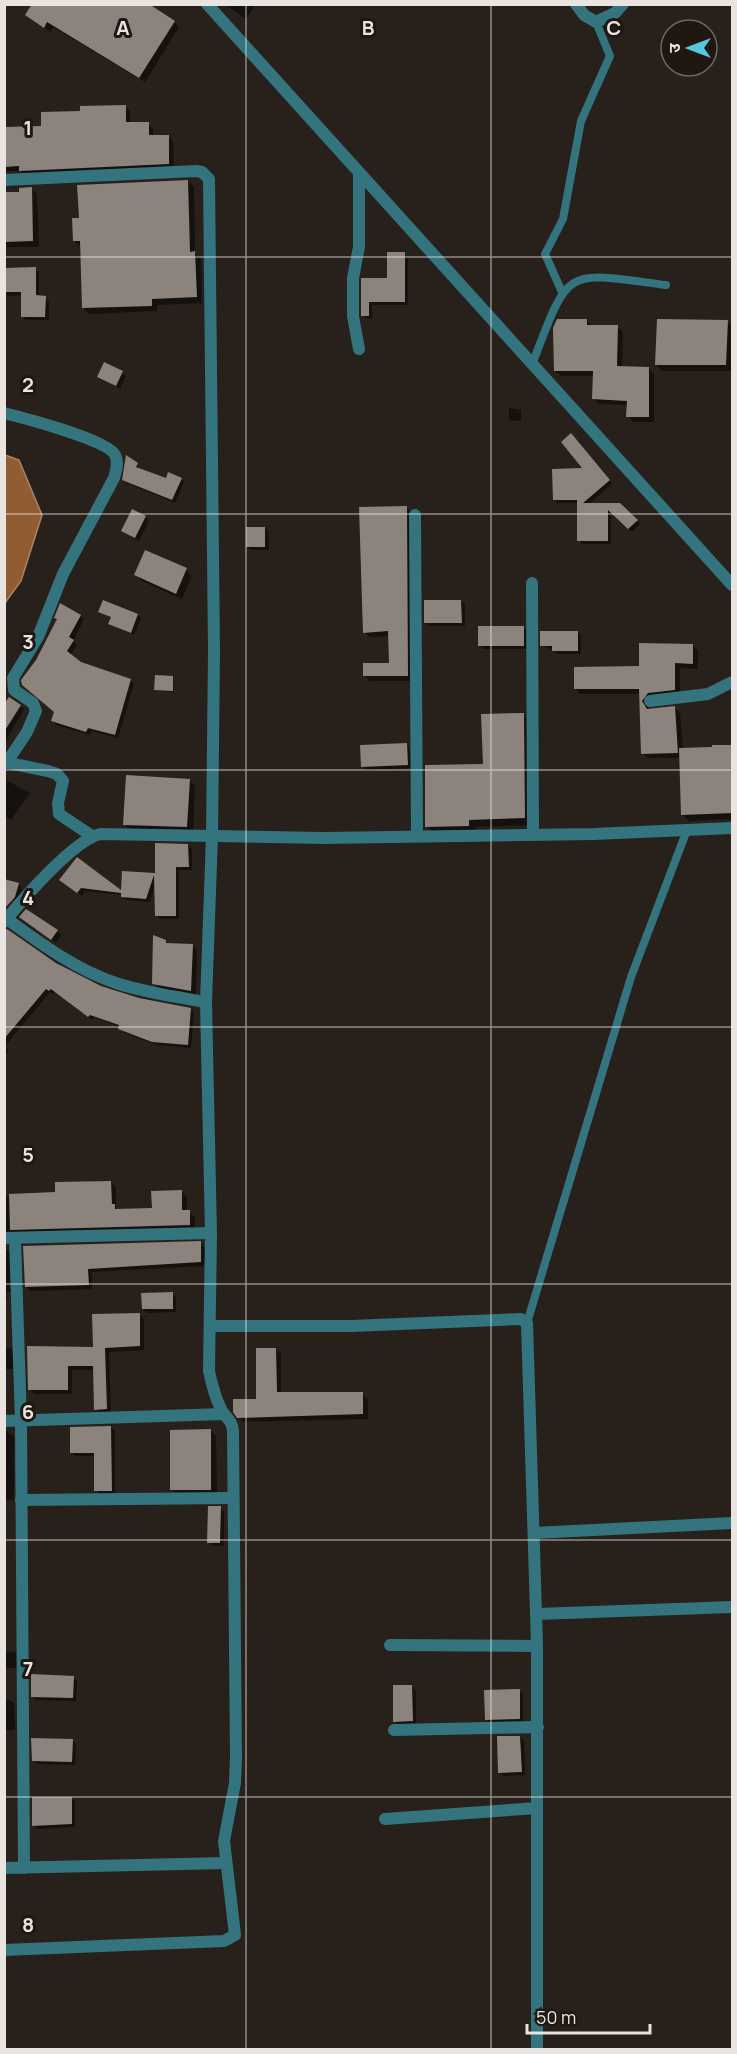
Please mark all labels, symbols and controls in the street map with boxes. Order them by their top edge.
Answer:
text: A [116,14,130,41]
text: B [362,14,375,41]
text: C [607,14,621,41]
north arrow [659,18,719,78]
text: उ [663,43,685,53]
text: 1 [24,114,32,141]
text: 2 [22,371,34,398]
text: 3 [22,628,34,655]
text: 4 [22,884,34,911]
text: 5 [22,1141,34,1168]
text: 6 [22,1398,34,1425]
text: 7 [23,1655,33,1682]
text: 8 [22,1911,34,1938]
scale bar [527,1997,650,2035]
text: 50 m [536,2005,576,2029]

